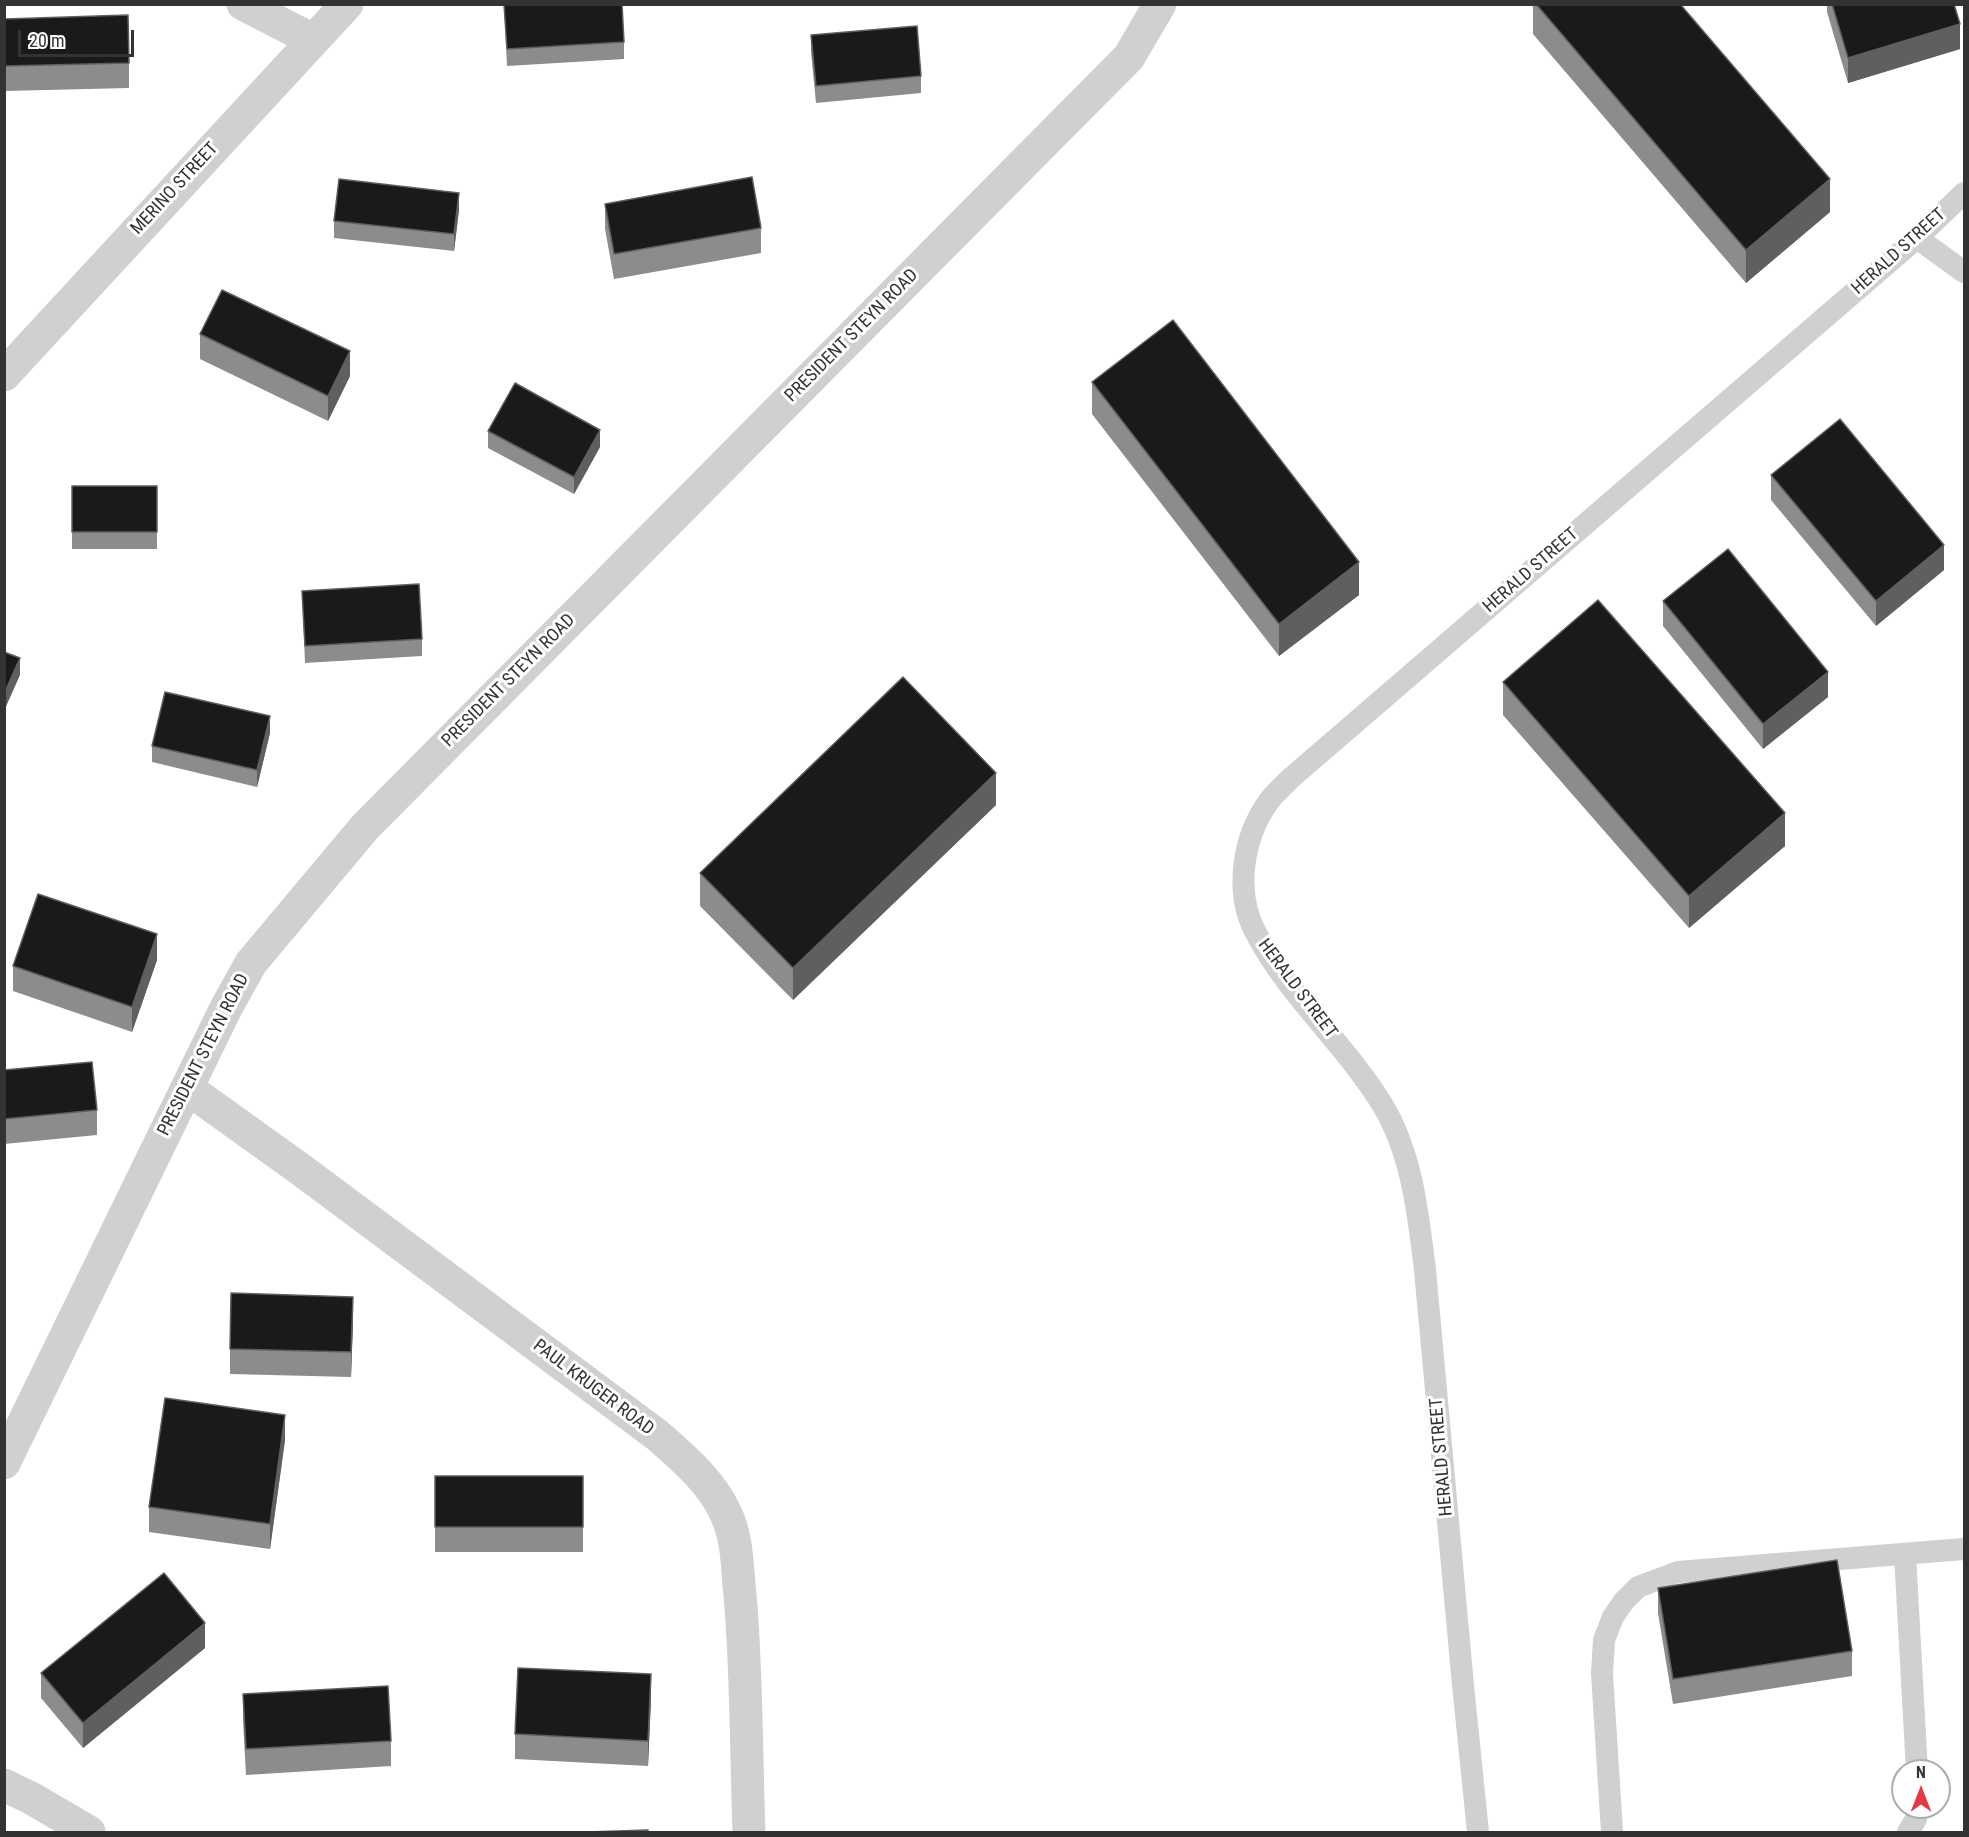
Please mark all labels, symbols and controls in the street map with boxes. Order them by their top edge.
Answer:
scale bar [21,18,136,56]
text: 20 m [29,30,64,51]
street label: MERINO STREET [127,138,223,240]
street label: HERALD STREET [1848,204,1950,300]
street label: PRESIDENT STEYN ROAD [781,265,923,407]
street label: HERALD STREET [1479,524,1583,618]
street label: PRESIDENT STEYN ROAD [438,610,580,752]
street label: HERALD STREET [1253,935,1341,1043]
street label: PRESIDENT STEYN ROAD [154,970,254,1140]
street label: PAUL KRUGER ROAD [528,1336,658,1440]
street label: HERALD STREET [1426,1397,1458,1517]
north arrow [1891,1759,1951,1819]
text: N [1916,1763,1926,1782]

